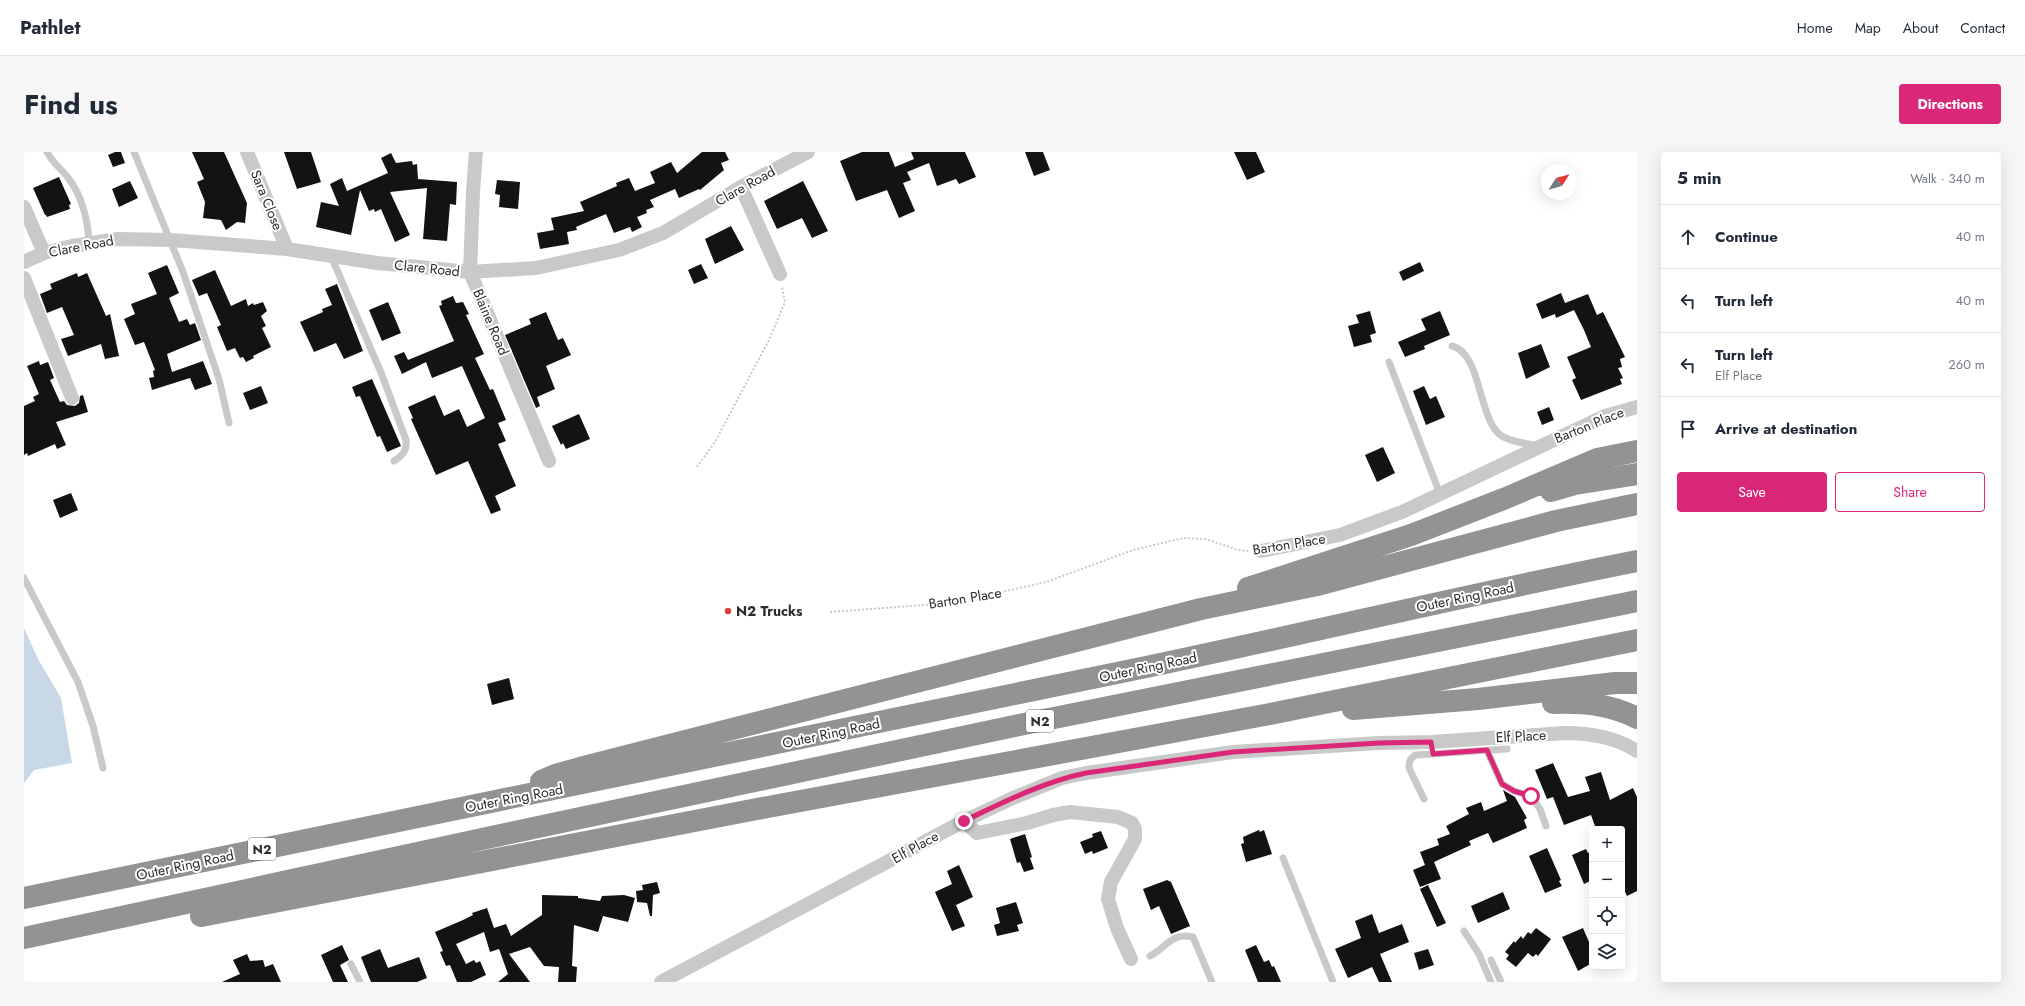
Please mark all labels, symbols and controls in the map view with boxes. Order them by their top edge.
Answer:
text: Pathlet [20,14,80,41]
text: Home [1797,18,1833,38]
text: Map [1855,18,1881,38]
text: About [1903,18,1938,38]
text: Contact [1960,18,2005,38]
text: Find us [24,84,118,125]
button: Directions [1899,84,2001,124]
street label: Clare Road [711,161,779,211]
north arrow [1541,164,1577,200]
text: 5 min [1677,166,1721,190]
street label: Sara Close [246,167,288,233]
text: Walk · 340 m [1910,169,1985,188]
icon: ahead [1677,226,1699,248]
text: Continue [1715,226,1778,248]
text: 40 m [1956,227,1985,246]
street label: Clare Road [47,230,115,262]
street label: Clare Road [393,255,461,281]
street label: Blaine Road [468,286,514,358]
icon: left [1677,290,1699,312]
text: Turn left [1715,290,1773,312]
text: 40 m [1956,291,1985,310]
text: Turn left [1715,344,1773,366]
icon: left [1677,354,1699,376]
text: 260 m [1948,355,1985,374]
text: Elf Place [1715,366,1762,385]
street label: Barton Place [1551,402,1627,448]
icon: arrive [1677,418,1699,440]
text: Arrive at destination [1715,418,1857,440]
button: Save [1677,472,1827,512]
button: Share [1835,472,1985,512]
street label: Barton Place [1251,528,1327,560]
street label: Outer Ring Road [1414,577,1516,617]
street label: Barton Place [927,582,1003,614]
place label: N2 Trucks [736,601,803,621]
marker: N2 Trucks [723,606,733,616]
street label: Outer Ring Road [1097,647,1199,687]
road number: N2 [1026,710,1054,732]
street label: Outer Ring Road [780,713,882,753]
street label: Elf Place [1495,725,1547,747]
street label: Outer Ring Road [463,779,565,817]
route start [1522,787,1540,805]
route end [955,812,973,830]
street label: Elf Place [888,826,942,868]
map controls [1589,826,1625,970]
button: + [1589,826,1625,862]
road number: N2 [248,838,276,860]
street label: Outer Ring Road [134,845,236,885]
button: − [1589,862,1625,898]
button: locate [1589,898,1625,934]
button: layers [1589,934,1625,970]

